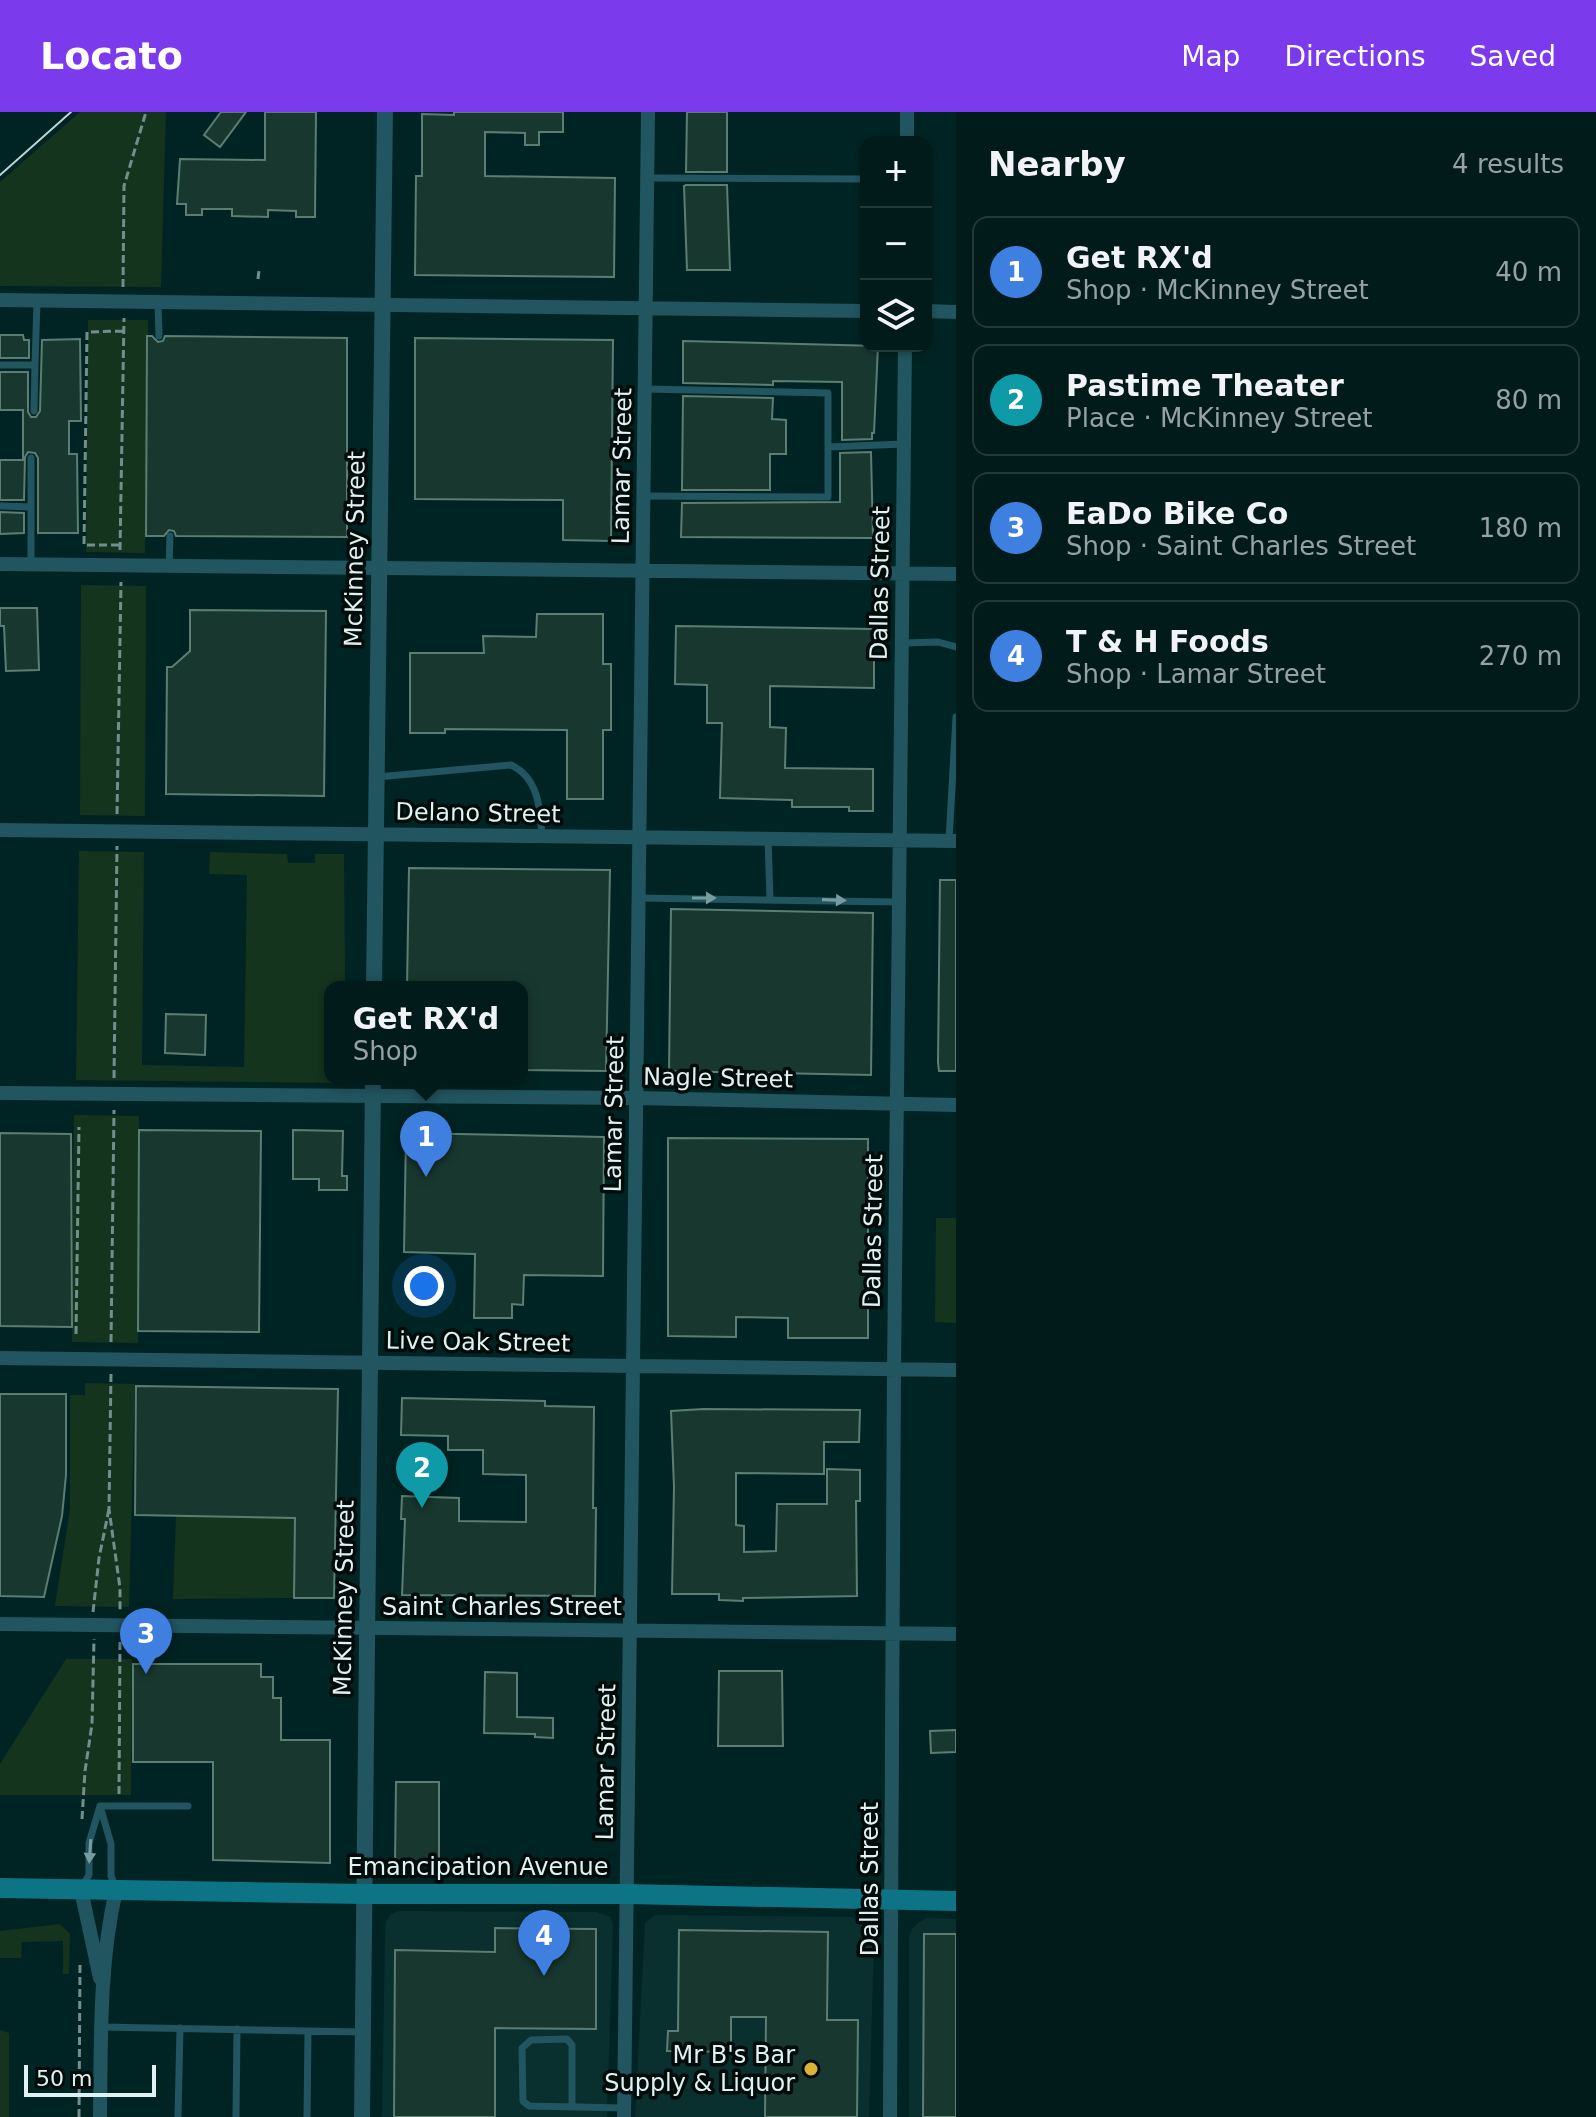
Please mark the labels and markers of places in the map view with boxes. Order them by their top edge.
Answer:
pin: 1 [400,1111,452,1177]
pin: 2 [396,1442,448,1508]
pin: 3 [120,1608,172,1674]
pin: 4 [518,1910,570,1976]
place label: Mr B's Bar Supply & Liquor [604,2041,795,2097]
marker: Mr B's Bar Supply & Liquor [802,2060,820,2078]

